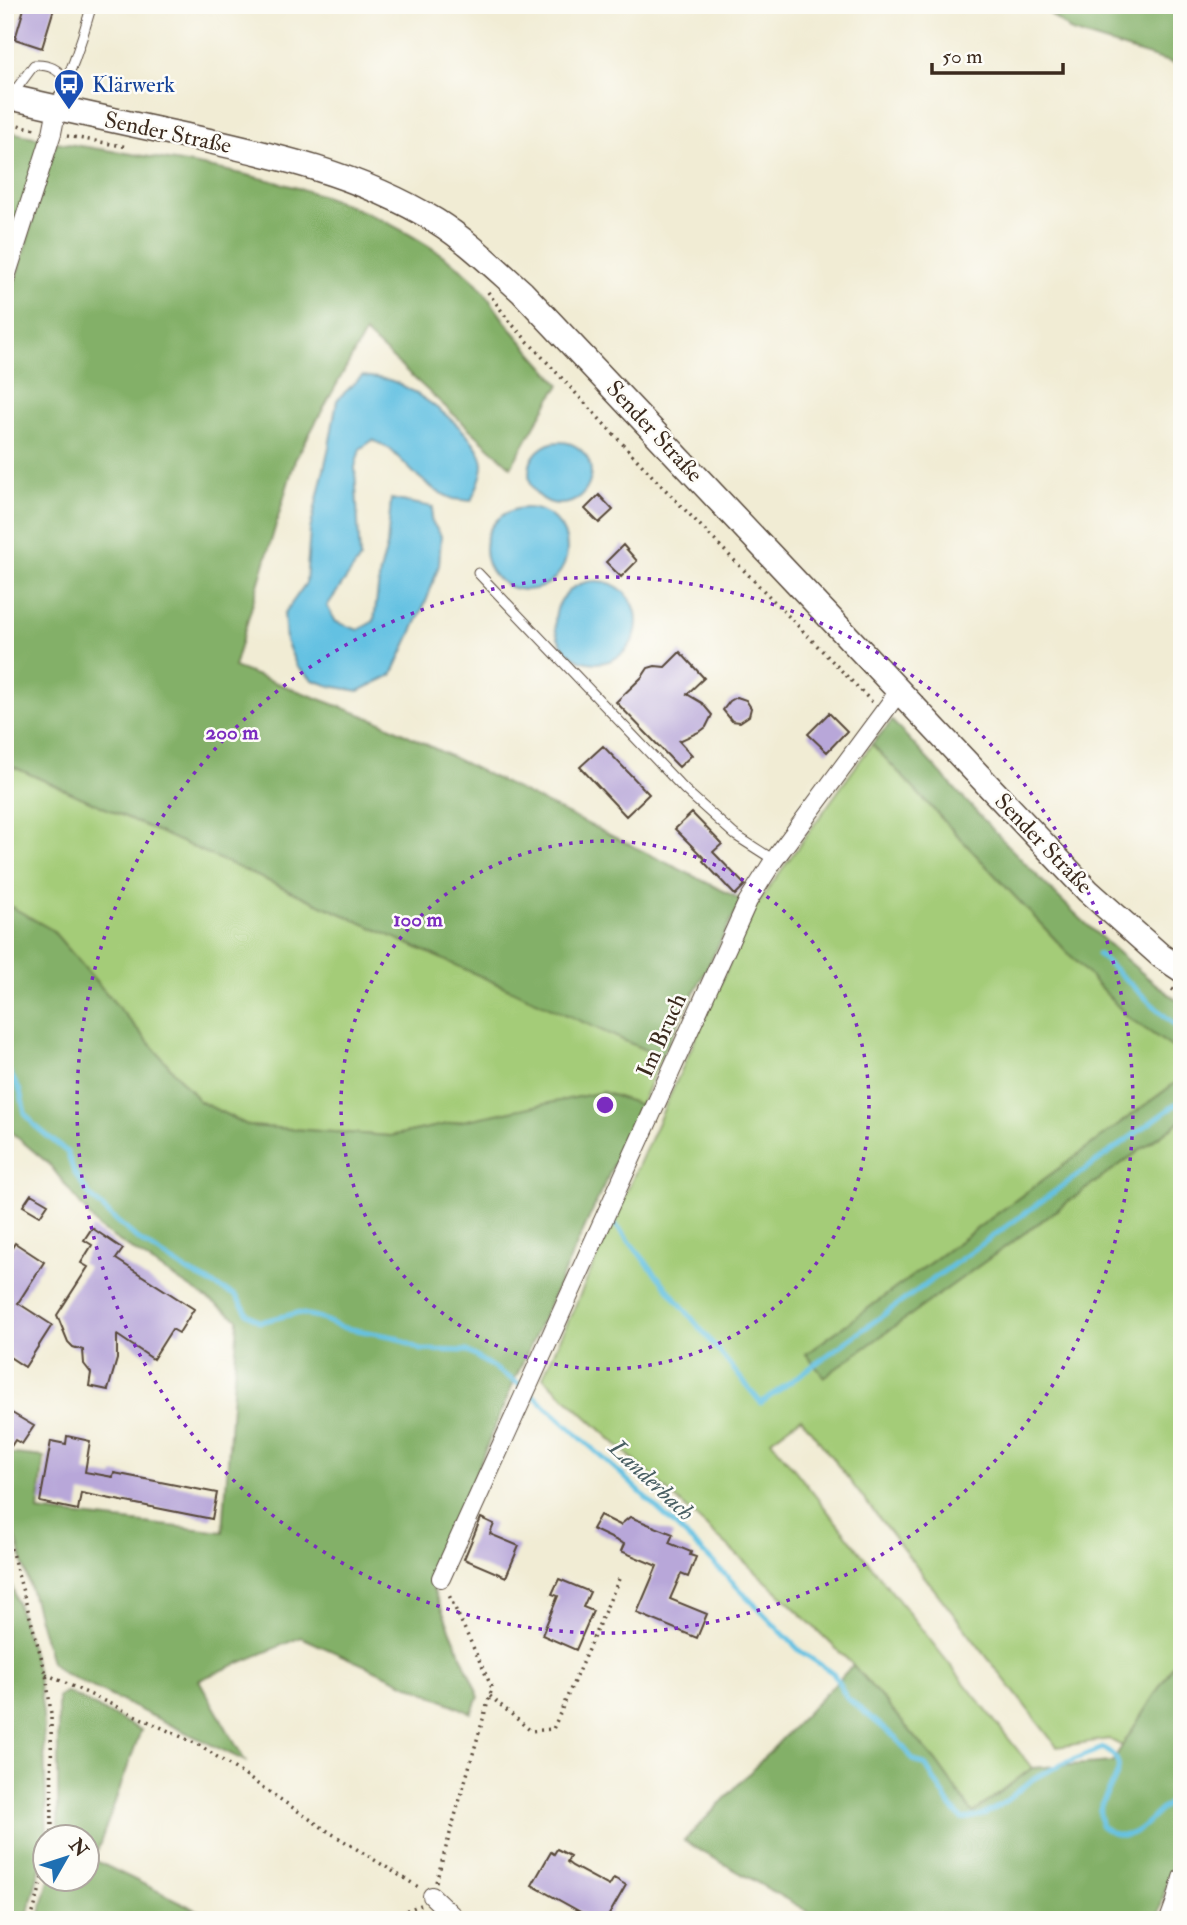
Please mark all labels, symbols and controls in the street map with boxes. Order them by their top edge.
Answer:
scale bar [932,32,1063,76]
text: 50 m [942,43,983,70]
bus stop icon: Klärwerk [52,67,86,111]
place label: Klärwerk [92,70,175,99]
street label: Sender Straße [102,105,234,160]
street label: Sender Straße [600,374,709,489]
text: 200 m [206,719,259,746]
street label: Sender Straße [988,787,1099,900]
text: 100 m [393,906,444,933]
street label: Im Bruch [630,989,693,1082]
centre of rings [593,1093,617,1117]
water label: Landerbach [601,1432,701,1528]
north arrow [32,1824,102,1894]
text: N [63,1833,94,1863]

